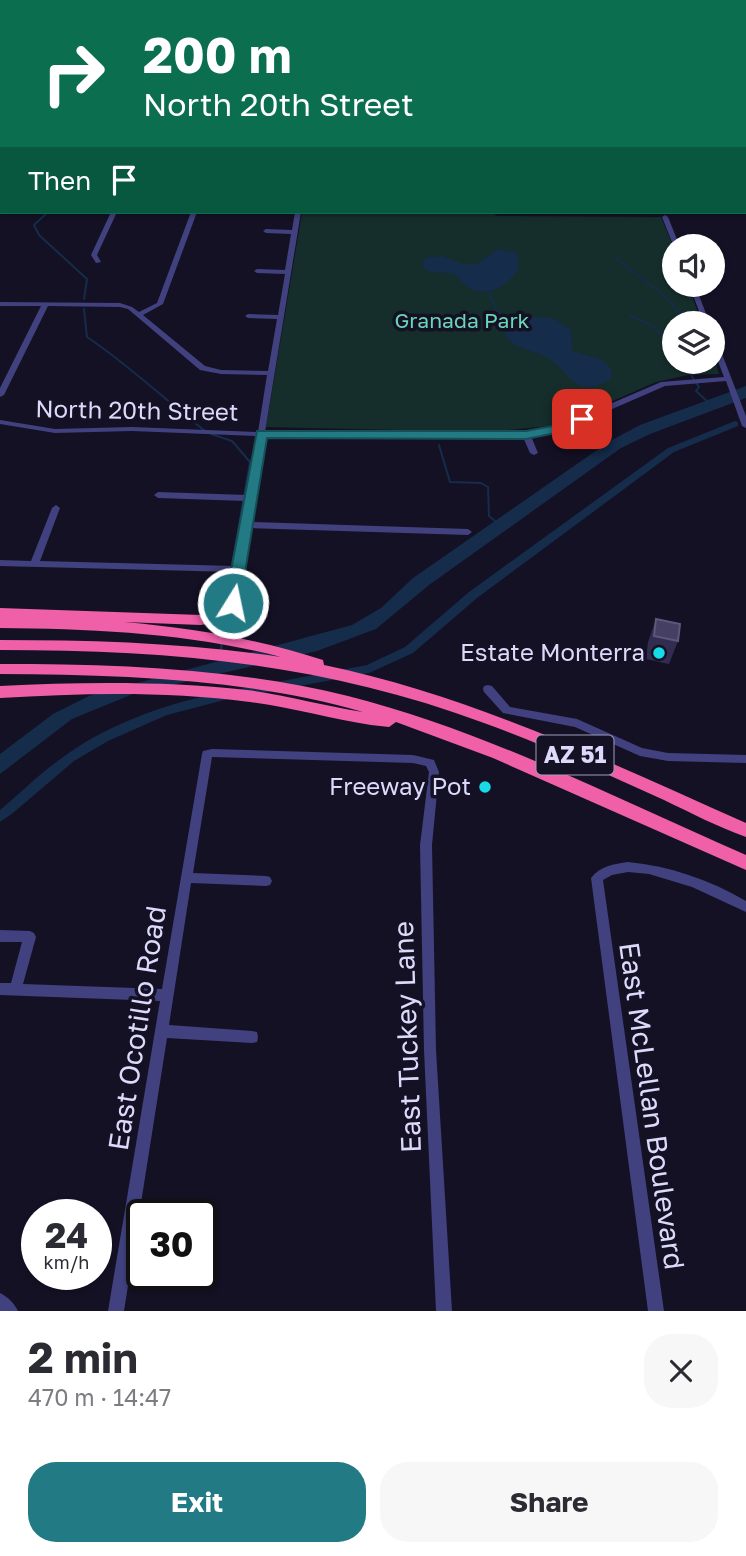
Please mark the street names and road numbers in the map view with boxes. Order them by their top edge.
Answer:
street label: North 20th Street [35,393,239,426]
road number: AZ 51 [536,736,614,775]
street label: East Ocotillo Road [101,903,172,1153]
street label: East Tuckey Lane [386,921,427,1153]
street label: East McLellan Boulevard [613,940,692,1272]

